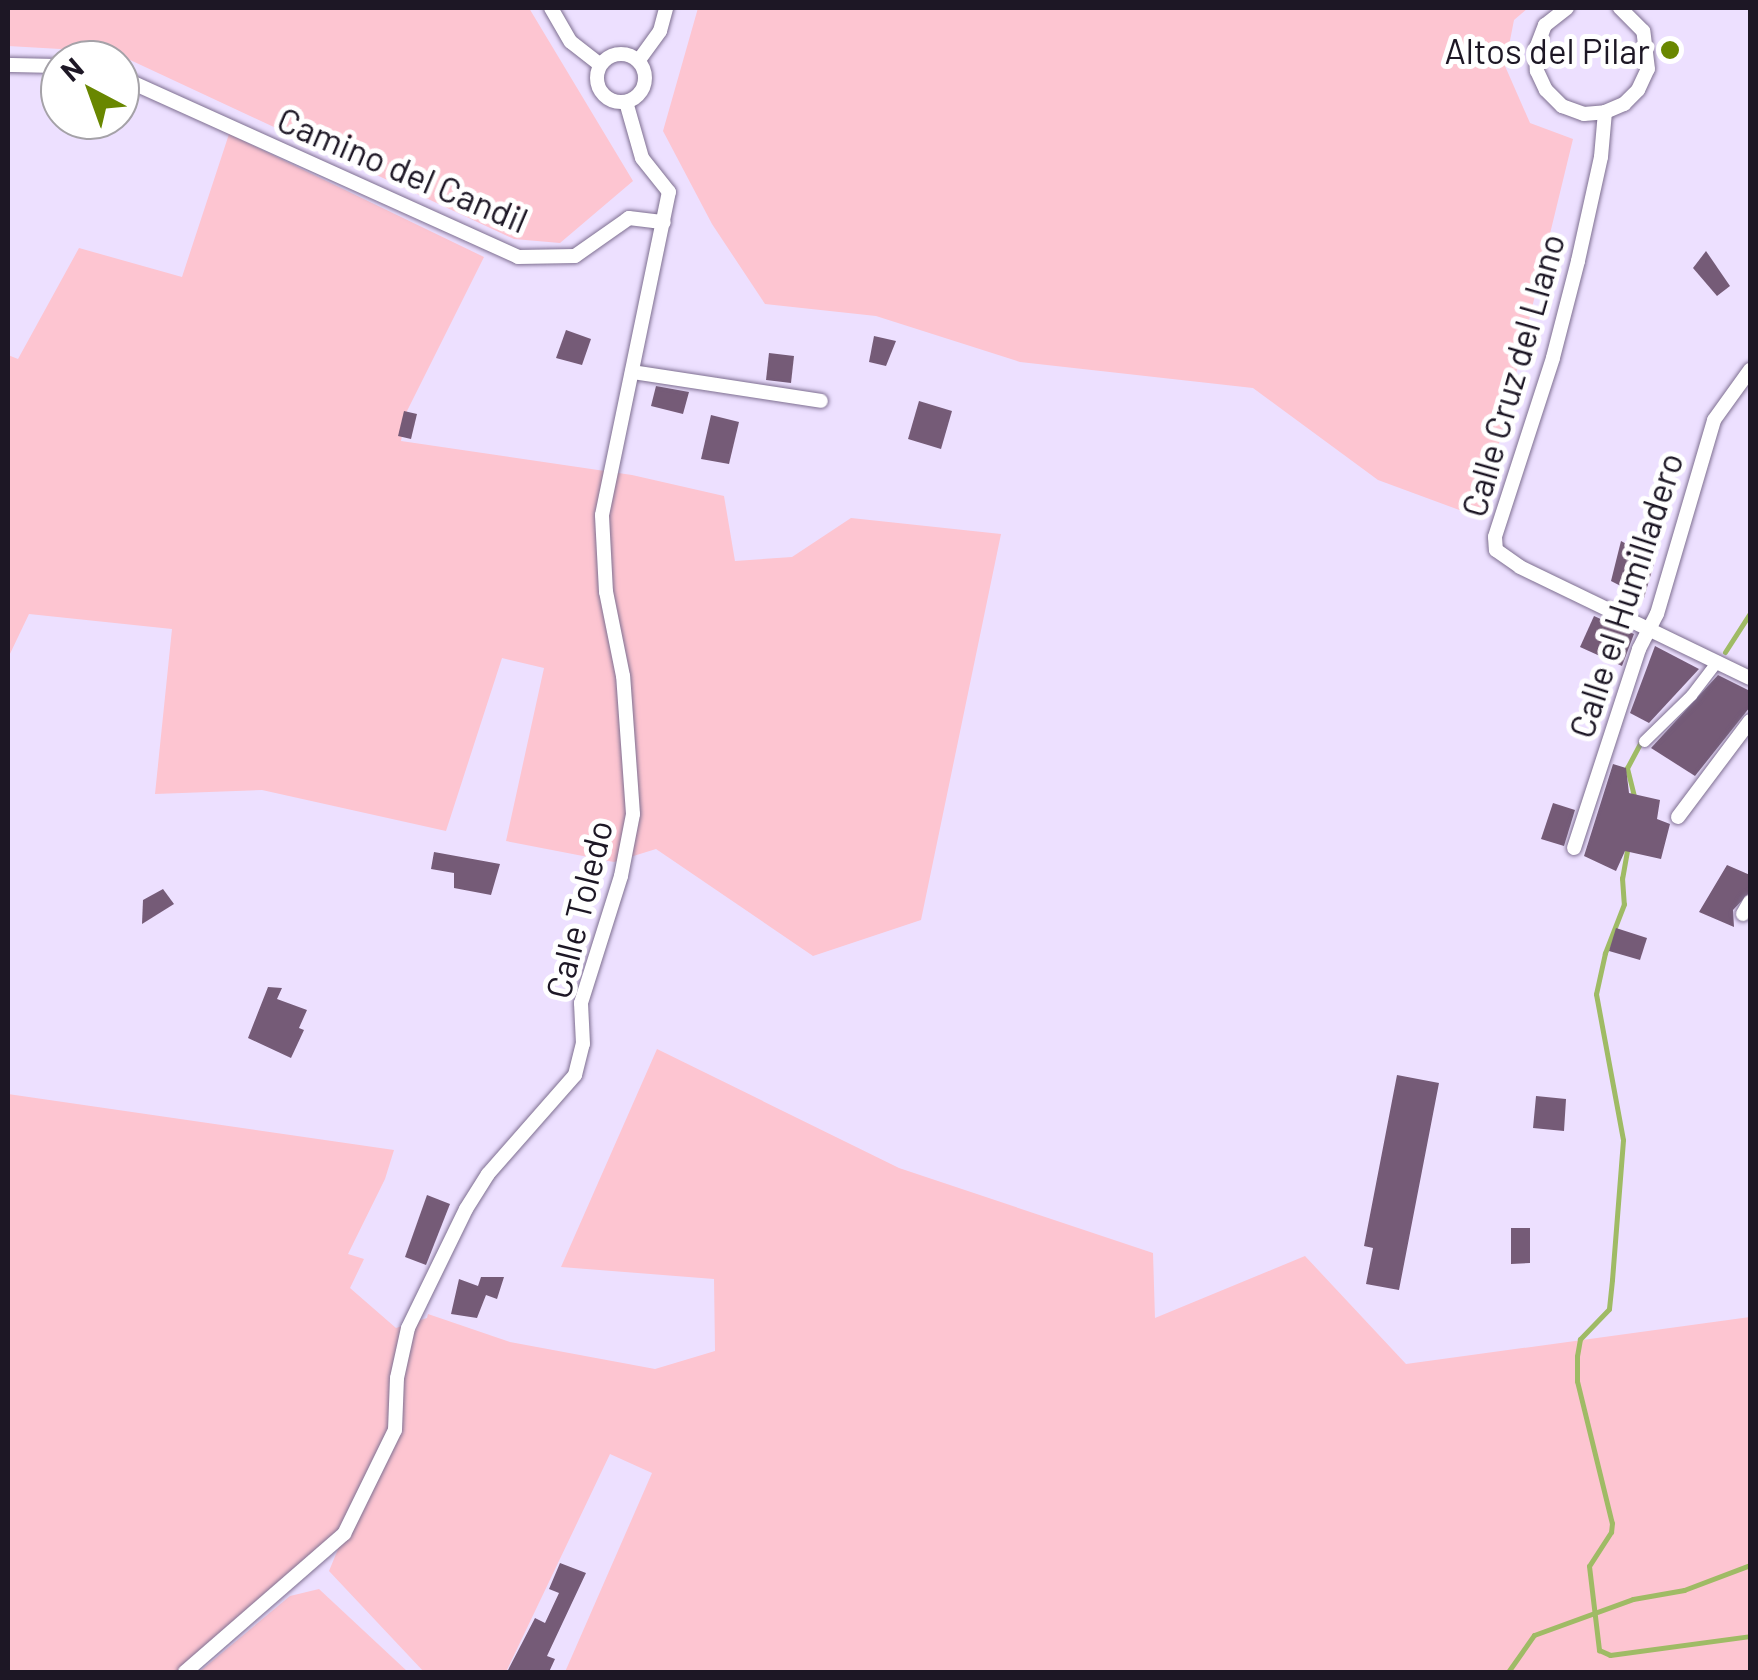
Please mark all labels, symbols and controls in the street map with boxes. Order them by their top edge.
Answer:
place label: Altos del Pilar [1444,29,1650,71]
marker: Altos del Pilar [1659,39,1681,61]
north arrow [40,40,140,140]
text: N [53,50,90,88]
street label: Camino del Candil [272,97,534,241]
street label: Calle Cruz del Llano [1452,229,1572,521]
street label: Calle el Humilladero [1559,447,1691,743]
street label: Calle Toledo [536,816,620,1002]

